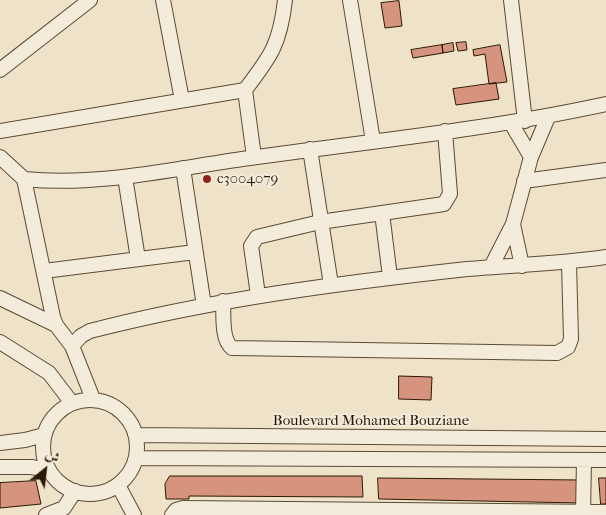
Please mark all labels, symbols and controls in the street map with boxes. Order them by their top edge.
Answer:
place label: c3004079 [217,170,278,188]
marker: c3004079 [201,173,213,185]
street label: Boulevard Mohamed Bouziane [273,412,469,430]
north arrow [20,445,70,495]
text: ش [42,446,63,467]

